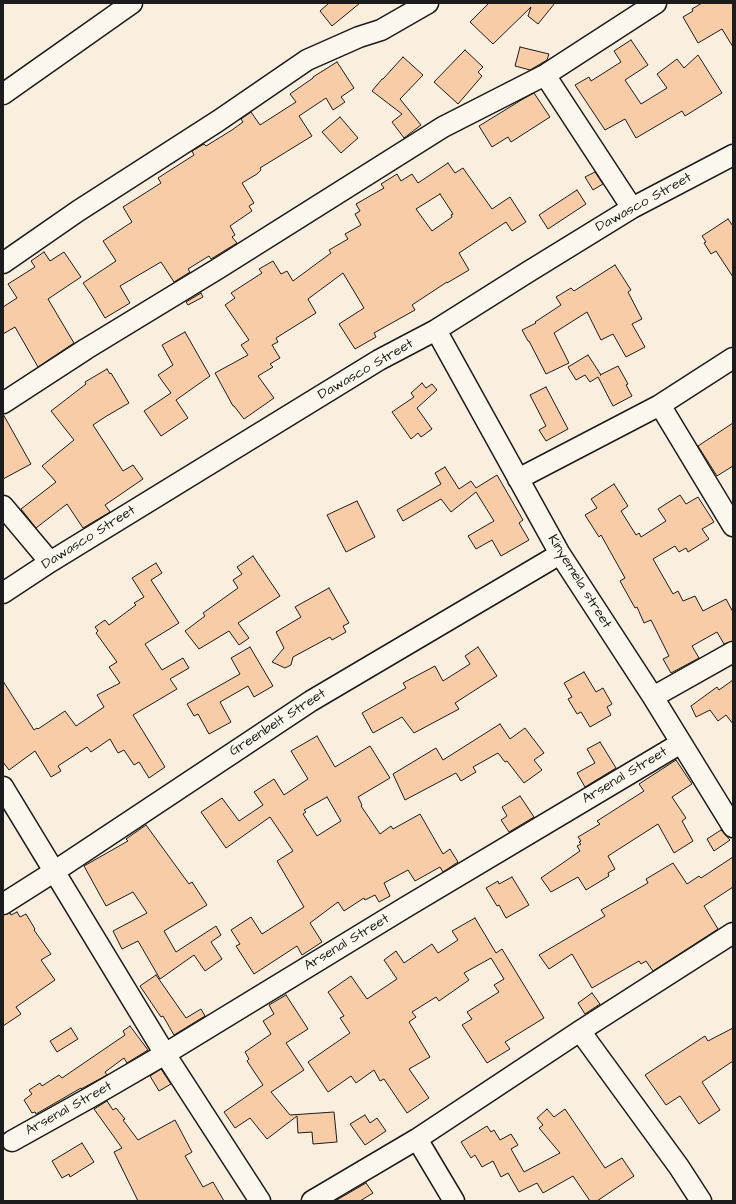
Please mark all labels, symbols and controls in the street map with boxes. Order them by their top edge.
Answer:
street label: Dawasco Street [593,170,695,236]
street label: Dawasco Street [315,336,417,404]
street label: Dawasco Street [39,502,139,574]
street label: Kinyemela street [543,532,615,632]
street label: Greenbelt Street [227,686,329,760]
street label: Arsenal Street [579,744,671,808]
street label: Arsenal Street [301,911,393,975]
street label: Arsenal Street [23,1078,115,1140]

